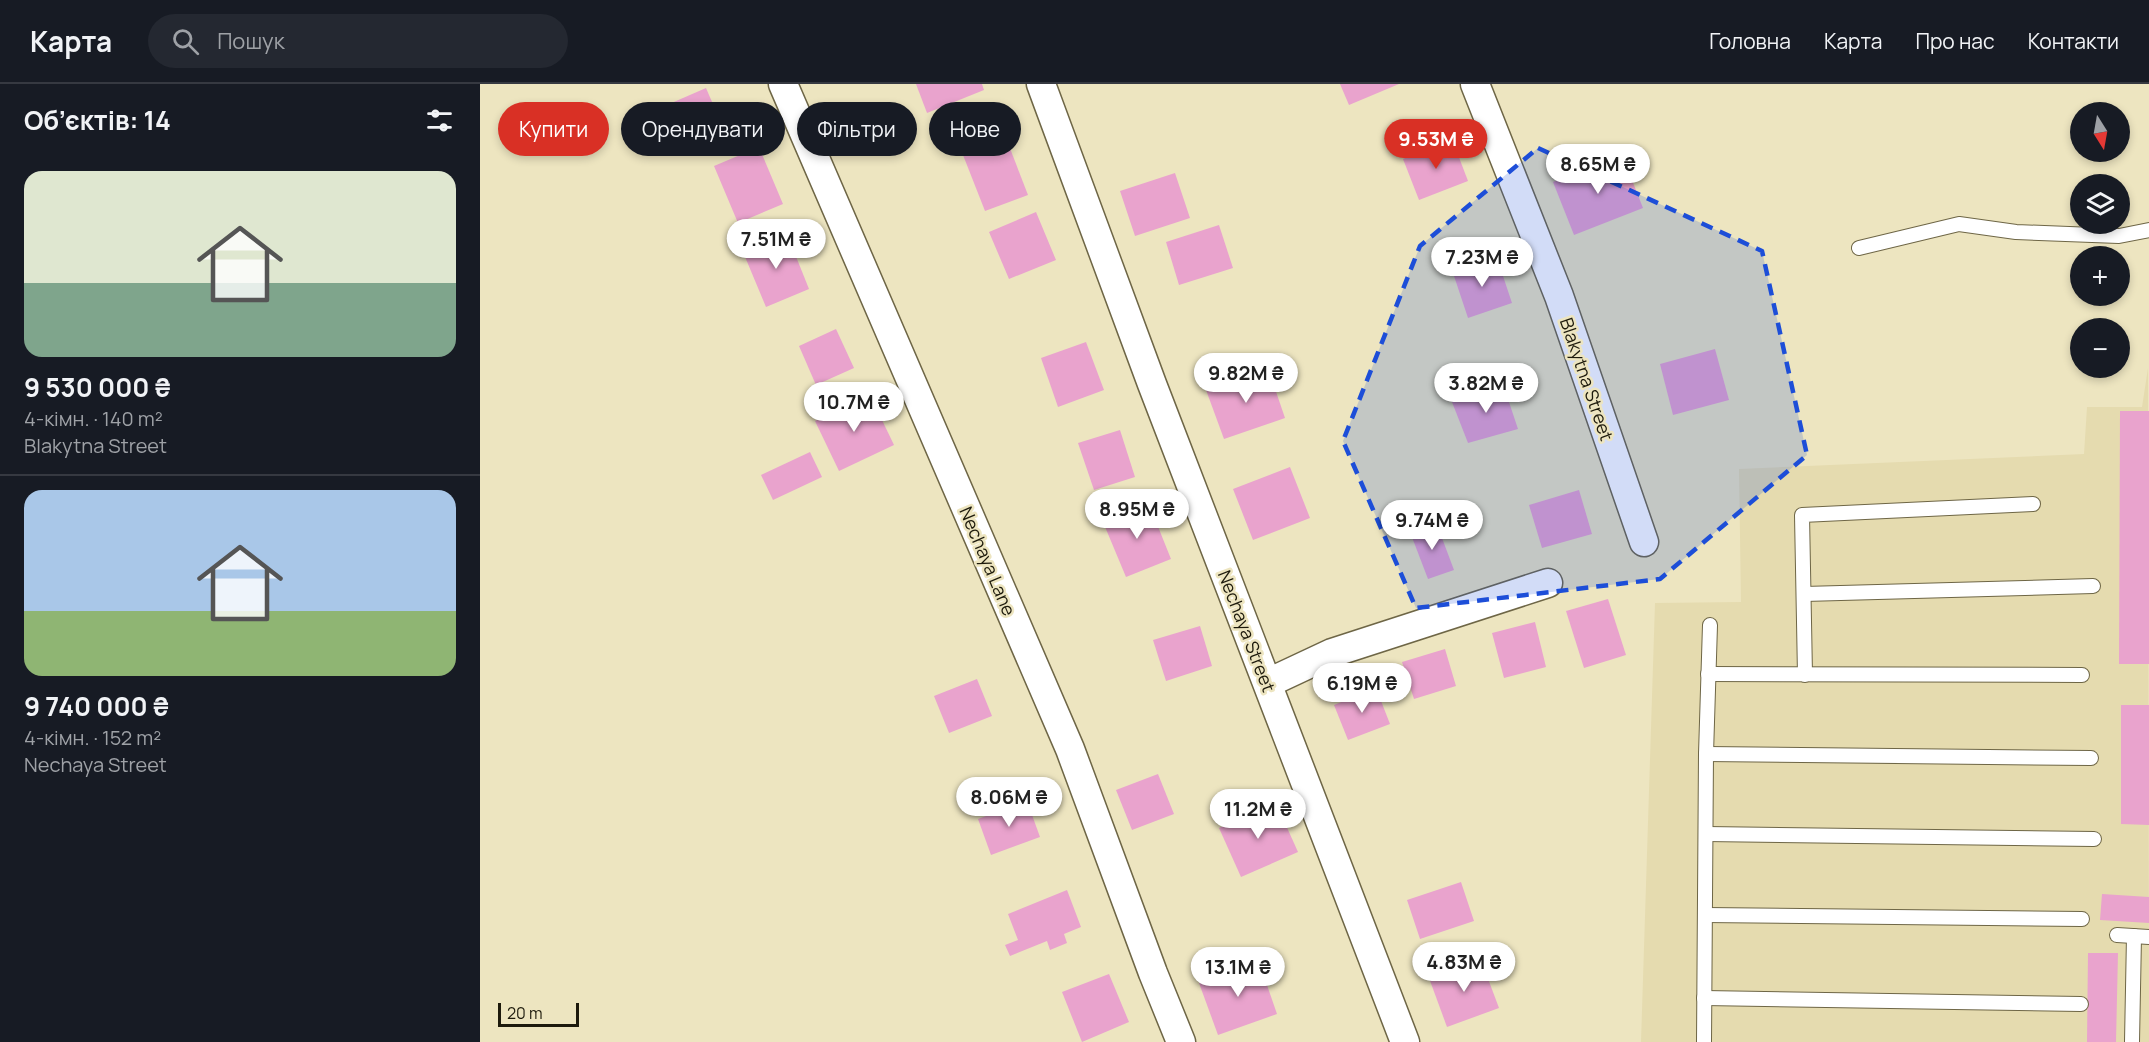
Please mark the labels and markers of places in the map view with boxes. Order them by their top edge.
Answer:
pin: 9.53M ₴ [1381,119,1491,170]
pin: 8.65M ₴ [1543,144,1653,195]
pin: 7.51M ₴ [721,219,831,270]
pin: 7.23M ₴ [1427,237,1537,288]
pin: 9.82M ₴ [1191,353,1301,404]
pin: 3.82M ₴ [1431,363,1541,414]
pin: 10.7M ₴ [799,382,909,433]
pin: 8.95M ₴ [1082,489,1192,540]
pin: 9.74M ₴ [1377,500,1487,551]
pin: 6.19M ₴ [1307,663,1417,714]
pin: 8.06M ₴ [954,777,1064,828]
pin: 11.2M ₴ [1203,789,1313,840]
pin: 4.83M ₴ [1409,942,1519,993]
pin: 13.1M ₴ [1183,947,1293,998]

